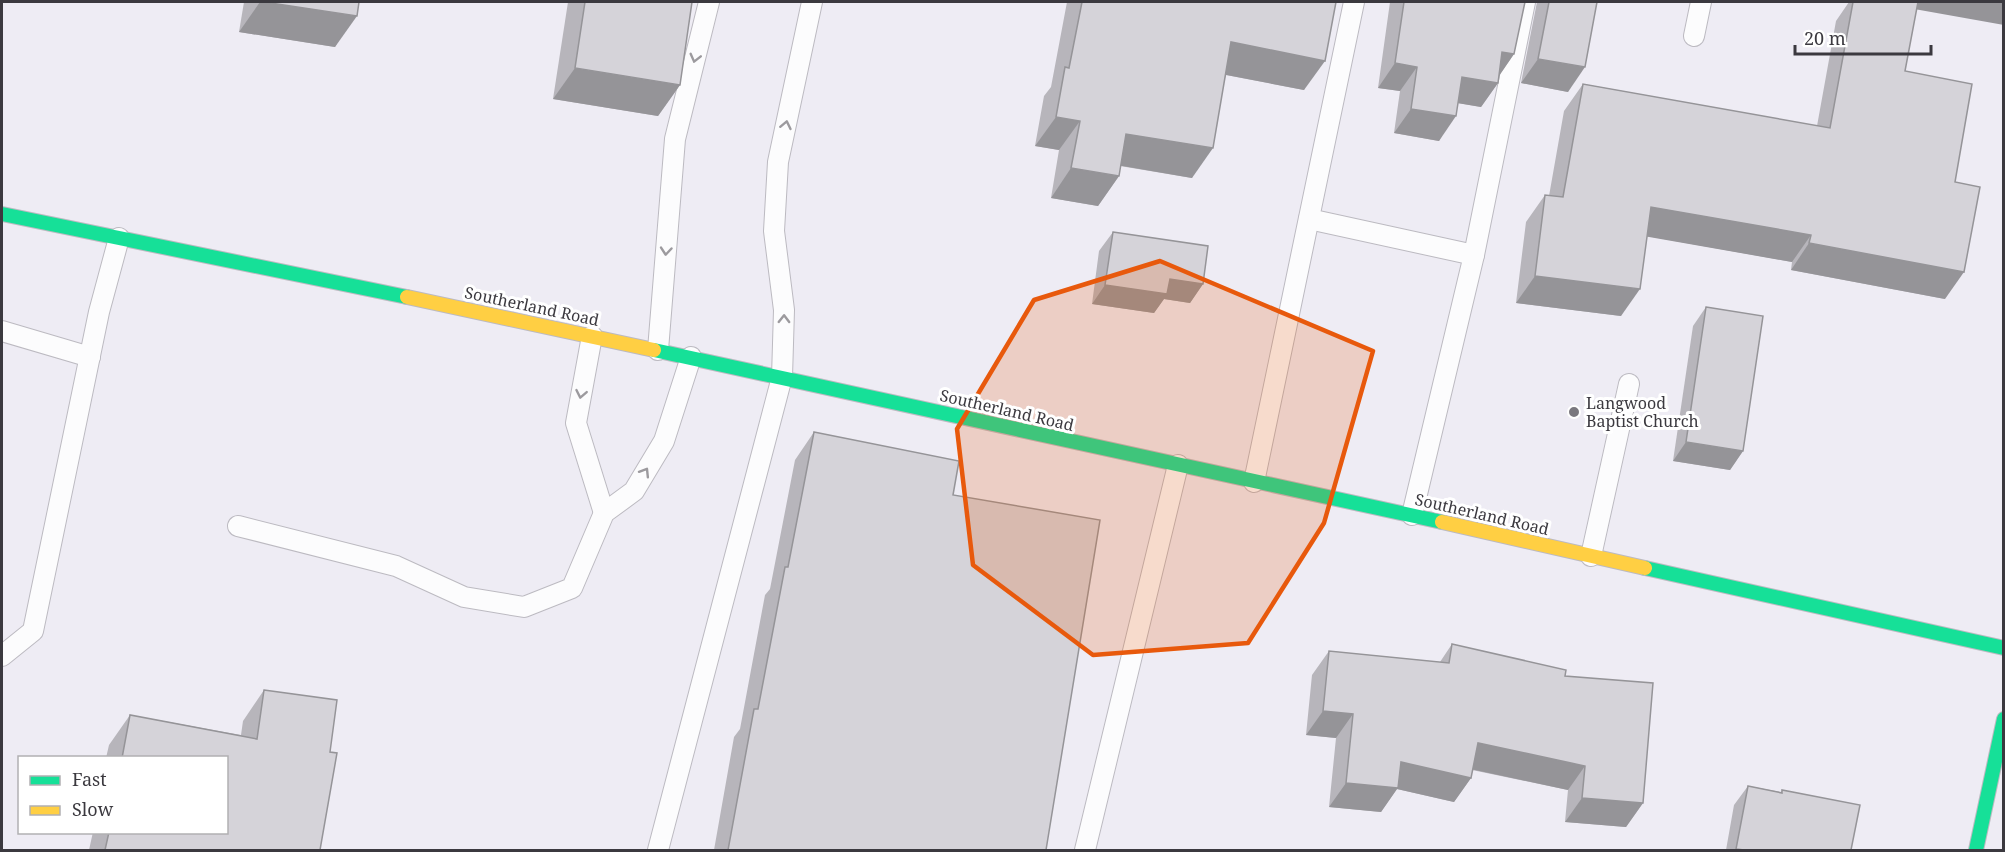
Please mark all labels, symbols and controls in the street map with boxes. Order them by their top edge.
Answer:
scale bar [1795,18,1932,56]
text: 20 m [1804,26,1846,50]
one-way arrow [689,53,702,63]
one-way arrow [779,120,792,130]
one-way arrow [660,246,673,255]
street label: Southerland Road [463,281,601,331]
one-way arrow [778,314,790,323]
street label: Southerland Road [938,384,1076,436]
one-way arrow [576,389,588,398]
place label: Langwood Baptist Church [1586,392,1699,432]
marker: Langwood Baptist Church [1567,405,1581,419]
one-way arrow [637,468,649,478]
street label: Southerland Road [1413,488,1551,540]
legend [18,756,228,834]
text: Fast [72,767,107,791]
text: Slow [72,797,114,821]

